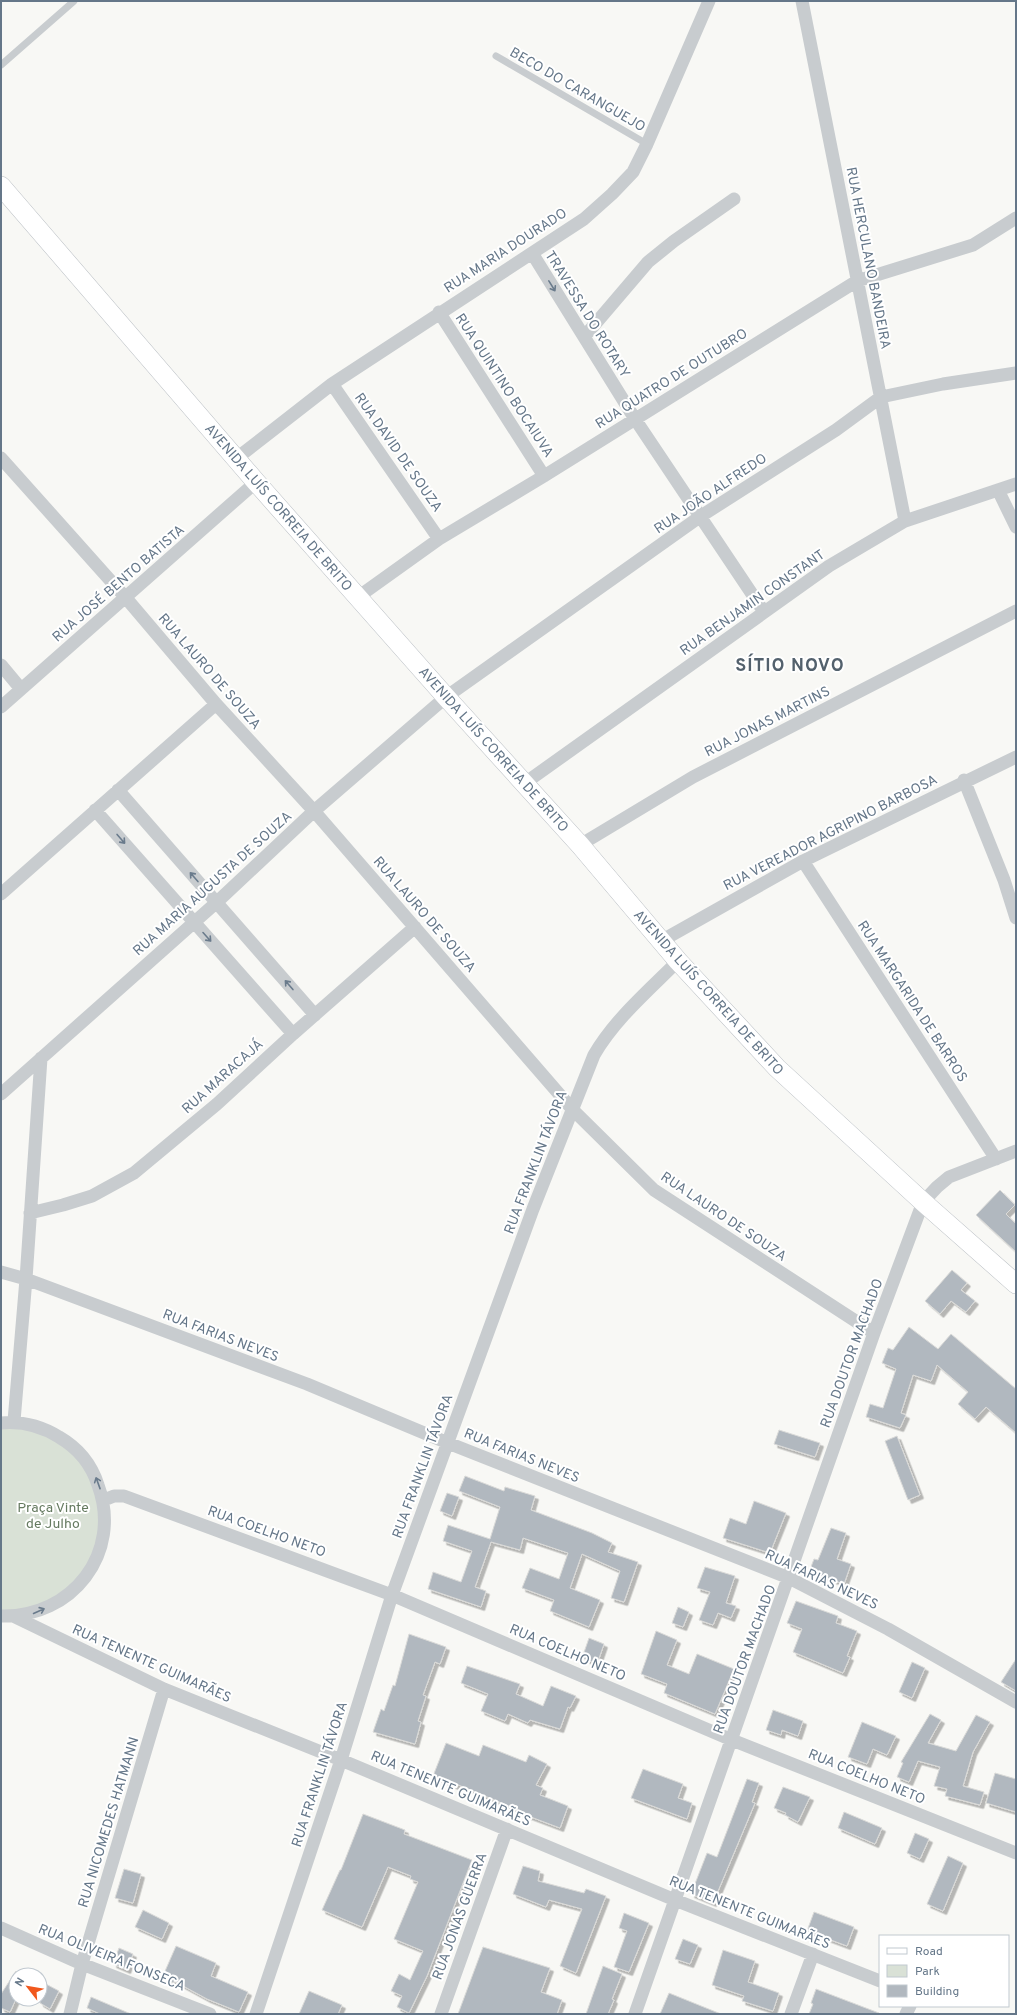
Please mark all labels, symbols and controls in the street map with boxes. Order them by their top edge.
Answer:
street label: BECO DO CARANGUEJO [506,44,648,136]
street label: RUA HERCULANO BANDEIRA [842,166,894,351]
street label: RUA MARIA DOURADO [441,205,571,297]
street label: TRAVESSA DO ROTARY [541,248,633,382]
one-way arrow [548,280,556,291]
street label: RUA QUINTINO BOCAIUVA [451,311,557,461]
street label: RUA QUATRO DE OUTUBRO [593,325,751,433]
street label: RUA DAVID DE SOUZA [350,390,445,516]
street label: AVENIDA LUÍS CORREIA DE BRITO [200,420,356,595]
street label: RUA JOÃO ALFREDO [651,450,770,538]
street label: RUA JOSÉ BENTO BATISTA [49,521,189,646]
street label: RUA BENJAMIN CONSTANT [677,547,829,660]
street label: RUA LAURO DE SOUZA [154,611,264,733]
district label: SÍTIO NOVO [735,653,845,678]
street label: AVENIDA LUÍS CORREIA DE BRITO [414,663,572,836]
street label: RUA JONAS MARTINS [702,683,833,761]
street label: RUA VEREADOR AGRIPINO BARBOSA [721,772,940,895]
street label: RUA MARIA AUGUSTA DE SOUZA [130,808,296,960]
one-way arrow [116,834,126,844]
street label: RUA LAURO DE SOUZA [369,854,479,976]
one-way arrow [190,872,199,882]
street label: AVENIDA LUÍS CORREIA DE BRITO [629,906,787,1079]
street label: RUA MARGARIDA DE BARROS [853,918,970,1086]
one-way arrow [202,931,211,941]
one-way arrow [285,981,294,991]
street label: RUA MARACAJÁ [178,1035,267,1118]
street label: RUA FRANKLIN TÁVORA [500,1088,572,1237]
street label: RUA LAURO DE SOUZA [657,1169,789,1266]
street label: RUA DOUTOR MACHADO [817,1277,887,1430]
street label: RUA FARIAS NEVES [160,1306,281,1366]
street label: RUA FRANKLIN TÁVORA [388,1392,457,1541]
street label: RUA FARIAS NEVES [461,1425,582,1487]
one-way arrow [93,1478,101,1490]
park label: Praça Vinte de Julho [17,1500,89,1533]
street label: RUA COELHO NETO [205,1503,328,1562]
street label: RUA FARIAS NEVES [762,1547,881,1614]
street label: RUA DOUTOR MACHADO [710,1583,780,1736]
one-way arrow [33,1606,45,1614]
street label: RUA COELHO NETO [507,1621,628,1686]
street label: RUA TENENTE GUIMARÃES [69,1622,234,1707]
street label: RUA FRANKLIN TÁVORA [288,1699,352,1850]
street label: RUA NICOMEDES HATMANN [75,1735,144,1910]
street label: RUA COELHO NETO [805,1746,927,1809]
street label: RUA TENENTE GUIMARÃES [368,1748,533,1831]
street label: RUA JONAS GUERRA [429,1851,491,1982]
street label: RUA TENENTE GUIMARÃES [666,1873,833,1954]
street label: RUA OLIVEIRA FONSECA [35,1921,188,1996]
legend [879,1935,1009,2007]
text: Road [915,1944,943,1960]
text: Park [915,1964,940,1980]
north arrow [8,1967,48,2007]
text: N [12,1975,28,1989]
text: Building [915,1984,959,2000]

